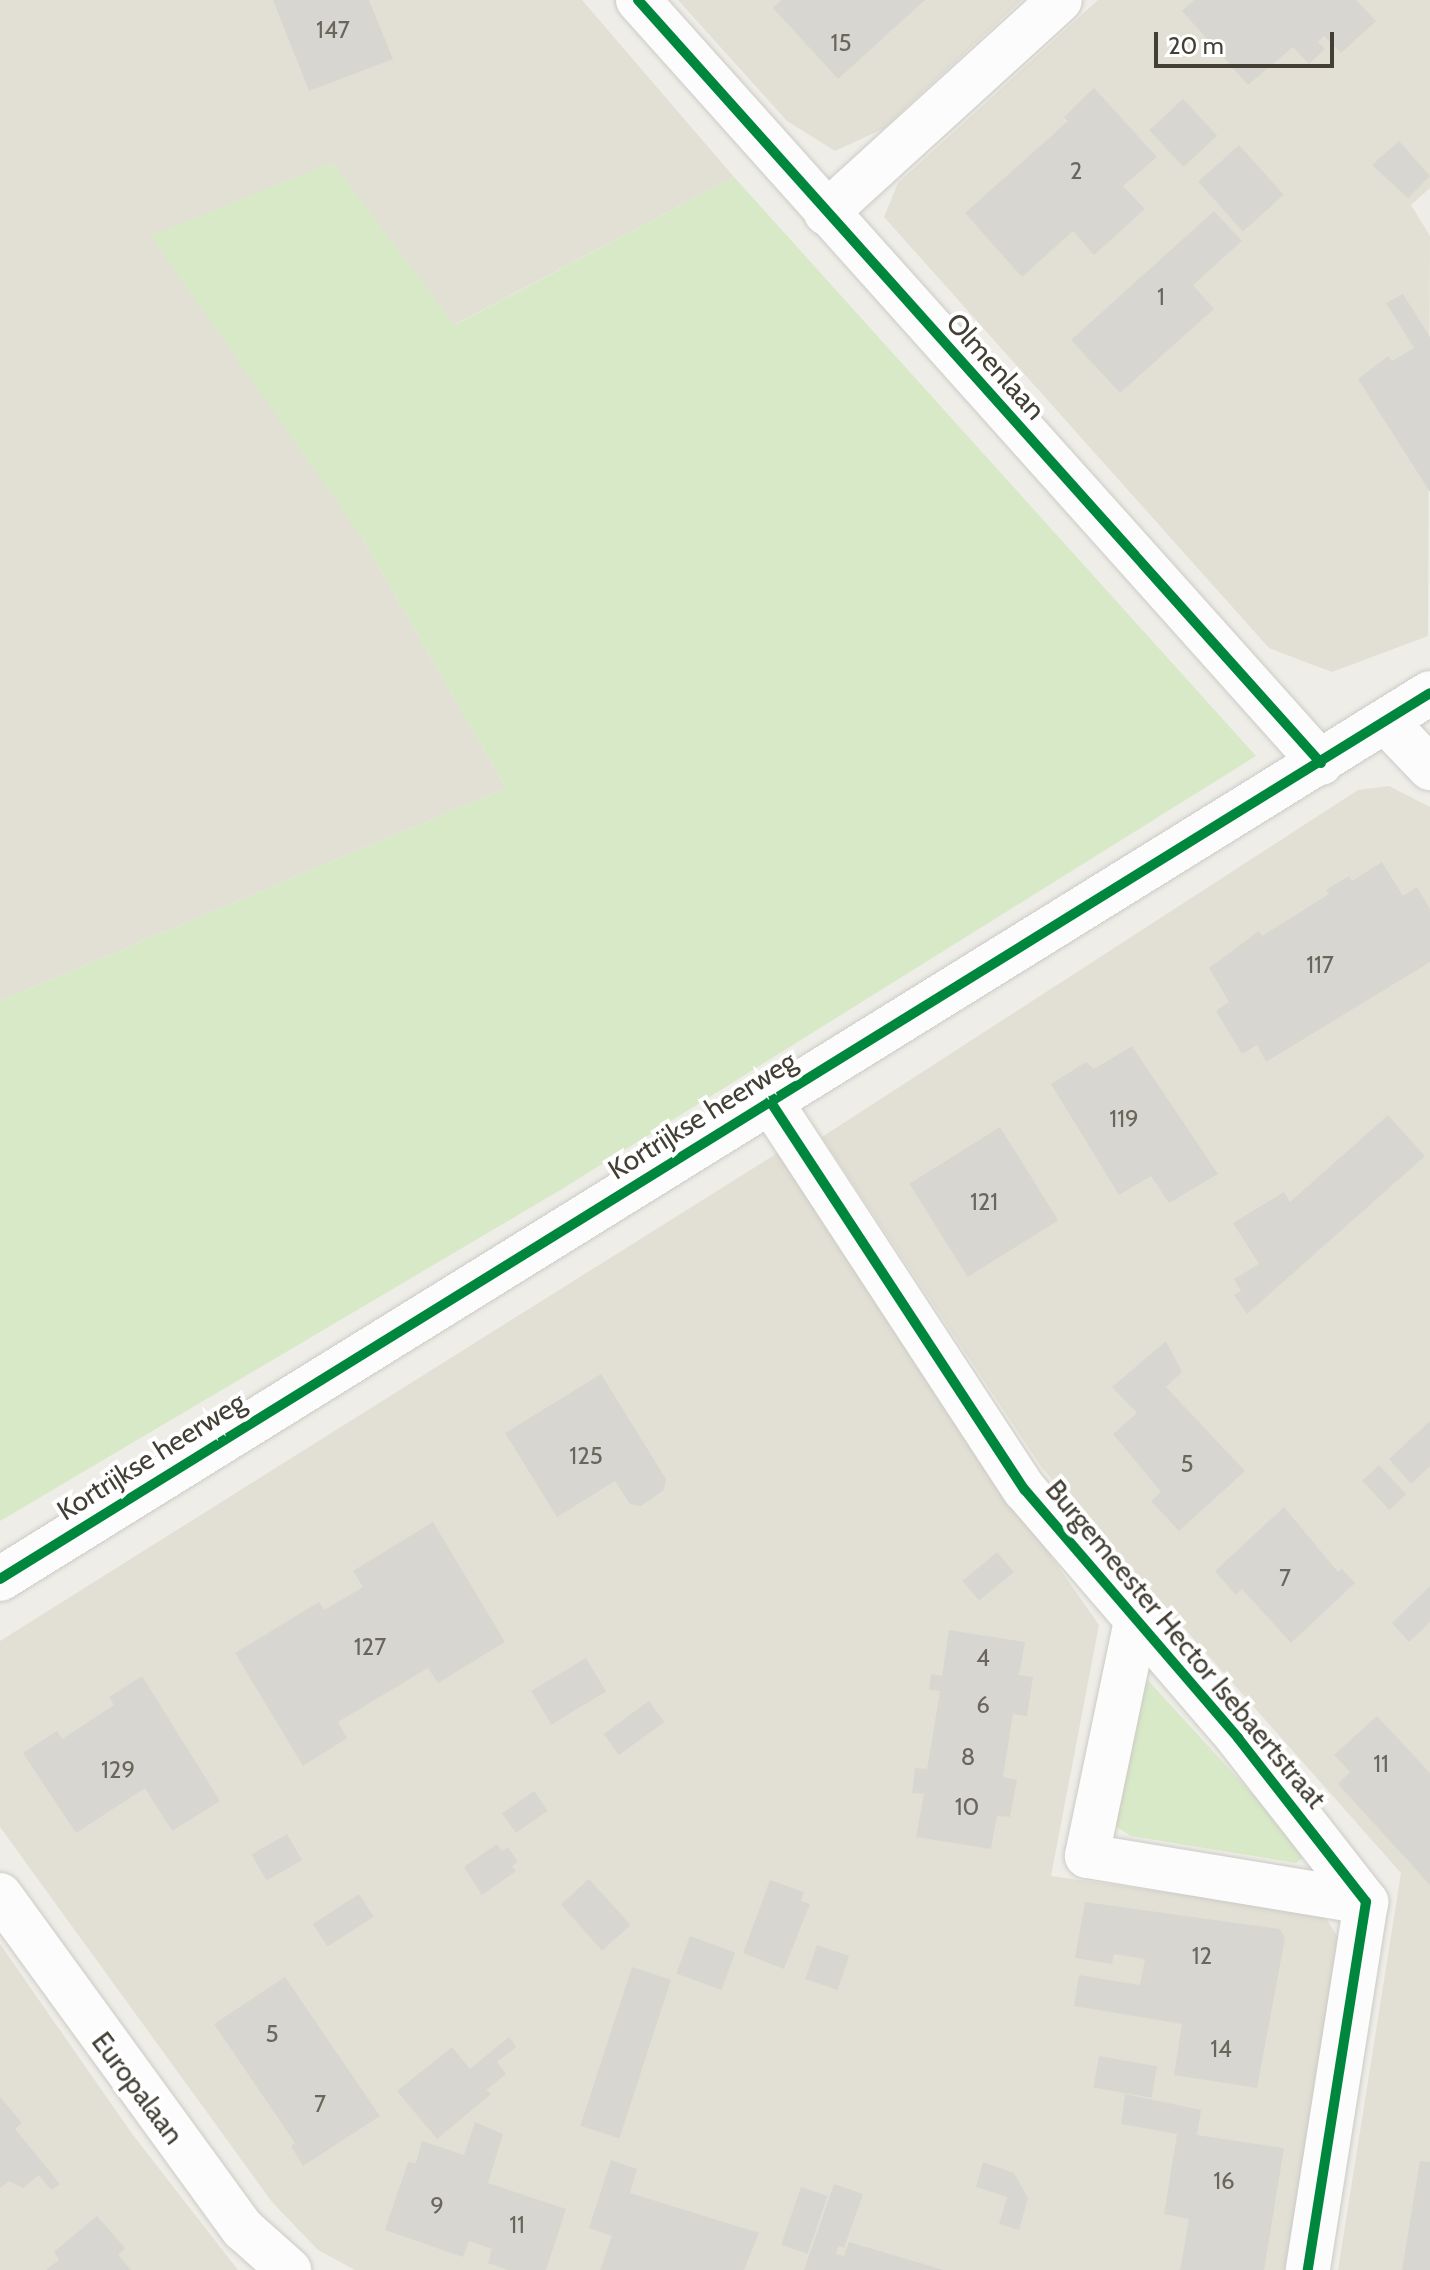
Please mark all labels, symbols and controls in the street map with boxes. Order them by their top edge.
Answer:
house number: 147 [316,16,350,44]
scale bar [1158,16,1338,66]
house number: 15 [831,29,851,57]
text: 20 m [1168,31,1224,60]
house number: 2 [1070,157,1082,185]
house number: 1 [1157,283,1165,311]
street label: Olmenlaan [939,306,1053,426]
house number: 117 [1306,951,1334,979]
street label: Kortrijkse heerweg [602,1044,802,1186]
house number: 119 [1109,1105,1139,1133]
house number: 121 [970,1188,998,1216]
street label: Kortrijkse heerweg [51,1385,251,1527]
house number: 125 [569,1442,603,1470]
house number: 5 [1181,1450,1193,1478]
street label: Burgemeester Hector Isebaertstraat [1039,1473,1333,1815]
house number: 7 [1279,1564,1291,1592]
house number: 127 [354,1633,386,1661]
house number: 4 [976,1644,990,1672]
house number: 6 [976,1691,990,1719]
house number: 8 [961,1743,975,1771]
house number: 11 [1373,1750,1389,1778]
house number: 129 [101,1756,135,1784]
house number: 10 [955,1793,979,1821]
house number: 12 [1192,1942,1212,1970]
house number: 5 [266,2020,278,2048]
street label: Europalaan [85,2025,191,2151]
house number: 14 [1210,2035,1232,2063]
house number: 7 [314,2090,326,2118]
house number: 16 [1213,2167,1235,2195]
house number: 9 [430,2192,444,2220]
house number: 11 [509,2211,525,2239]

